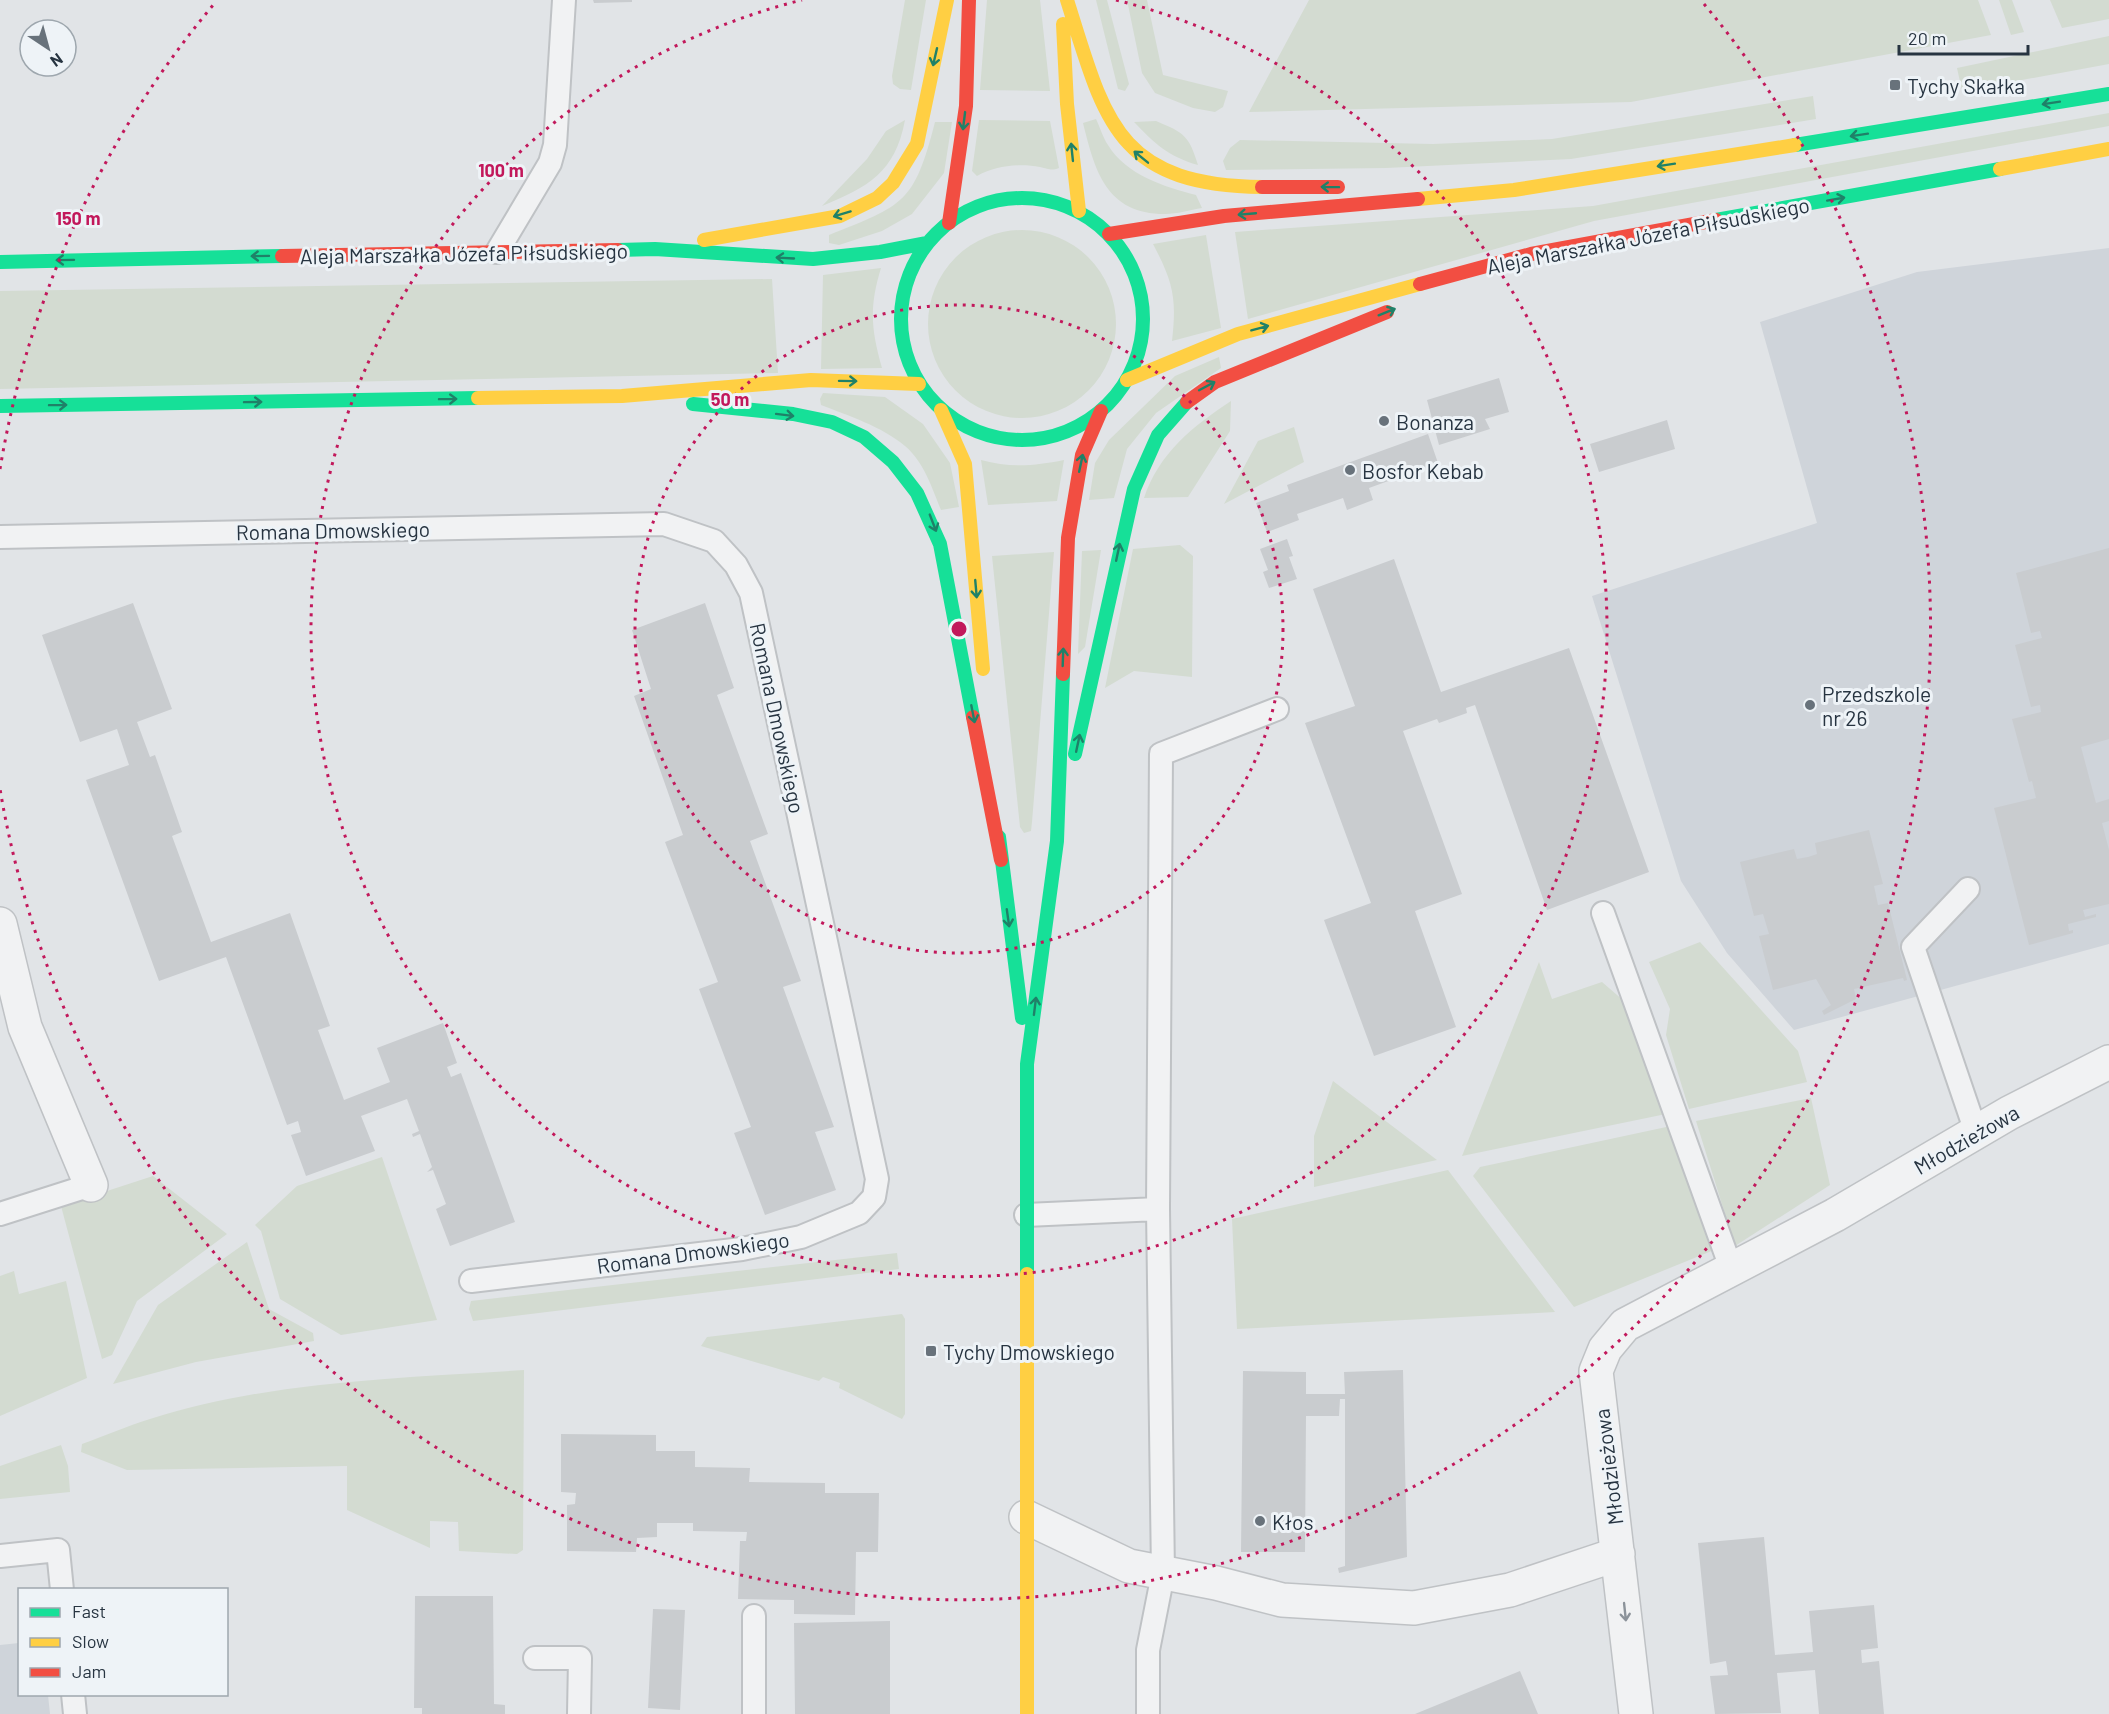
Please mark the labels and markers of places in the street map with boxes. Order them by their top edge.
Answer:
place label: Tychy Skałka [1907,73,2025,98]
marker: Tychy Skałka [1888,78,1902,92]
place label: Bonanza [1396,409,1474,434]
marker: Bonanza [1377,414,1391,428]
place label: Bosfor Kebab [1362,458,1484,483]
marker: Bosfor Kebab [1343,463,1357,477]
centre of rings [949,619,969,639]
place label: Przedszkole nr 26 [1822,681,1931,730]
marker: Przedszkole nr 26 [1803,698,1817,712]
place label: Tychy Dmowskiego [943,1339,1115,1364]
marker: Tychy Dmowskiego [924,1344,938,1358]
place label: Kłos [1272,1509,1314,1534]
marker: Kłos [1253,1514,1267,1528]

